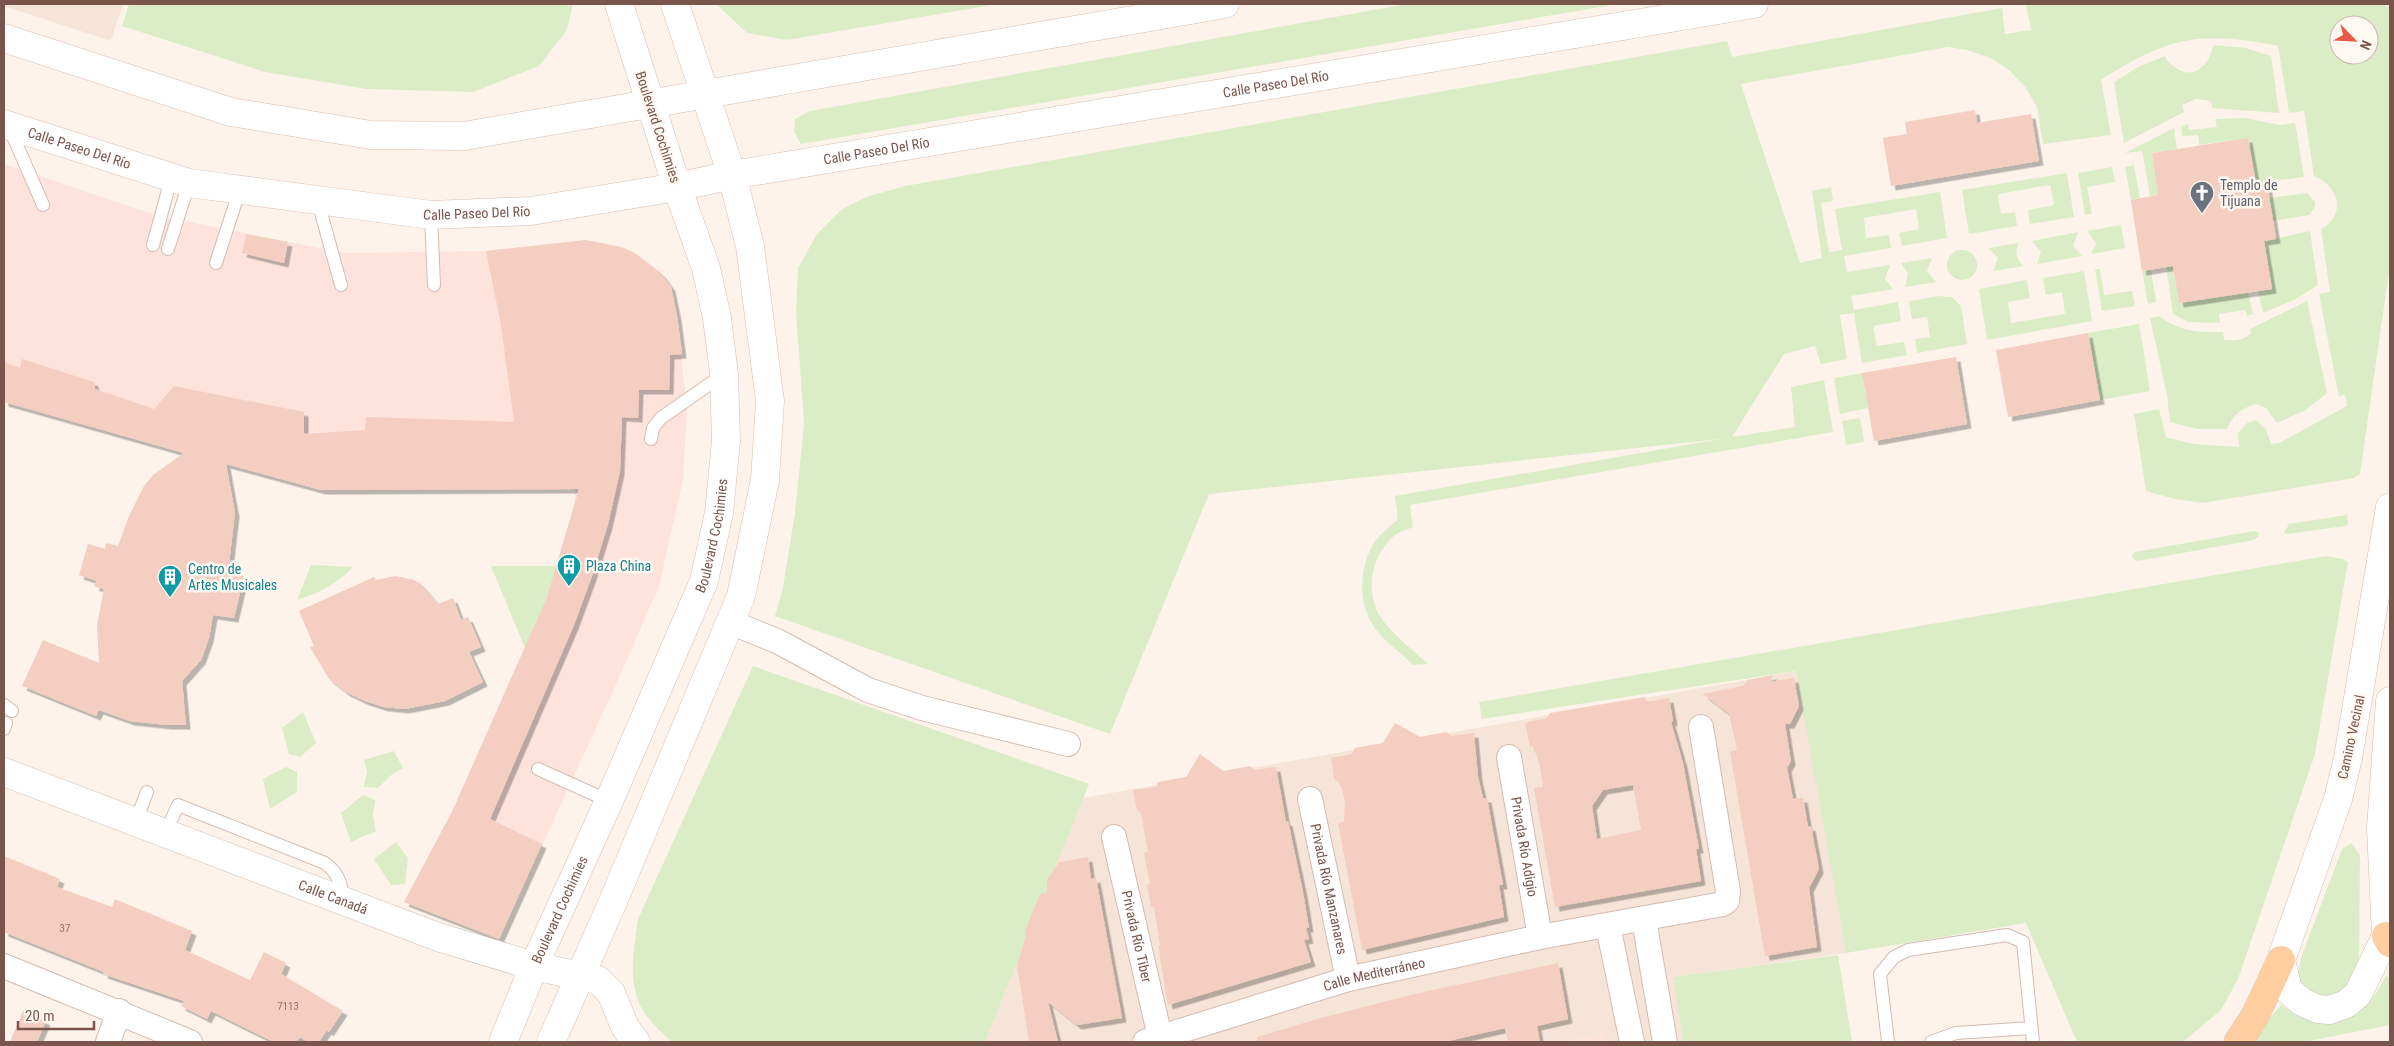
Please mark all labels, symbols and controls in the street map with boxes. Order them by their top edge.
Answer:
north arrow [2329,15,2379,65]
text: N [2357,38,2375,52]
street label: Calle Paseo Del Río [1222,67,1330,101]
street label: Boulevard Cochimies [632,69,684,185]
street label: Calle Paseo Del Río [26,124,133,172]
street label: Calle Paseo Del Río [822,134,931,168]
place label: Templo de Tijuana [2220,177,2278,209]
church icon: Templo de Tijuana [2189,180,2215,214]
street label: Calle Paseo Del Río [422,203,531,223]
street label: Boulevard Cochimies [692,478,730,595]
building icon: Plaza China [556,553,582,587]
place label: Plaza China [586,558,651,574]
place label: Centro de Artes Musicales [188,561,277,593]
building icon: Centro de Artes Musicales [157,564,183,598]
street label: Camino Vecinal [2334,693,2368,781]
street label: Privada Río Adigio [1508,795,1541,898]
street label: Privada Río Manzanares [1307,822,1351,956]
street label: Boulevard Cochimies [528,853,591,966]
street label: Calle Canadá [296,877,370,917]
street label: Privada Río Tiber [1119,889,1155,984]
house number: 37 [60,922,70,935]
street label: Calle Mediterráneo [1321,954,1426,994]
scale bar [18,998,94,1030]
house number: 7113 [277,1000,299,1013]
text: 20 m [25,1007,55,1025]

